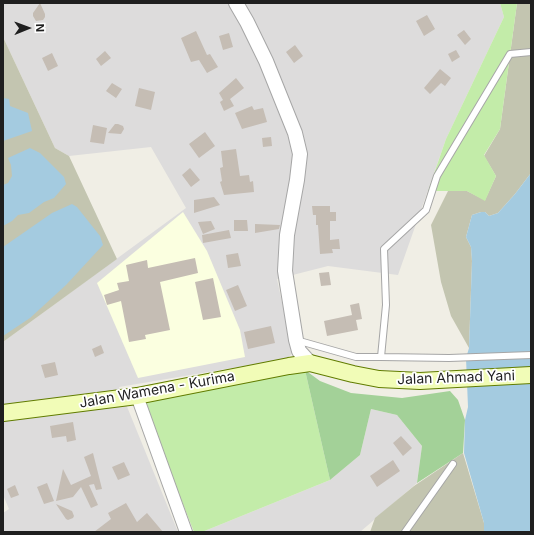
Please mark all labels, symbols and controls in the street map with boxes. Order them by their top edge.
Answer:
north arrow [8,8,48,48]
text: N [33,23,47,32]
street label: Jalan Wamena - Kurima [78,368,236,412]
street label: Jalan Ahmad Yani [397,368,515,388]

